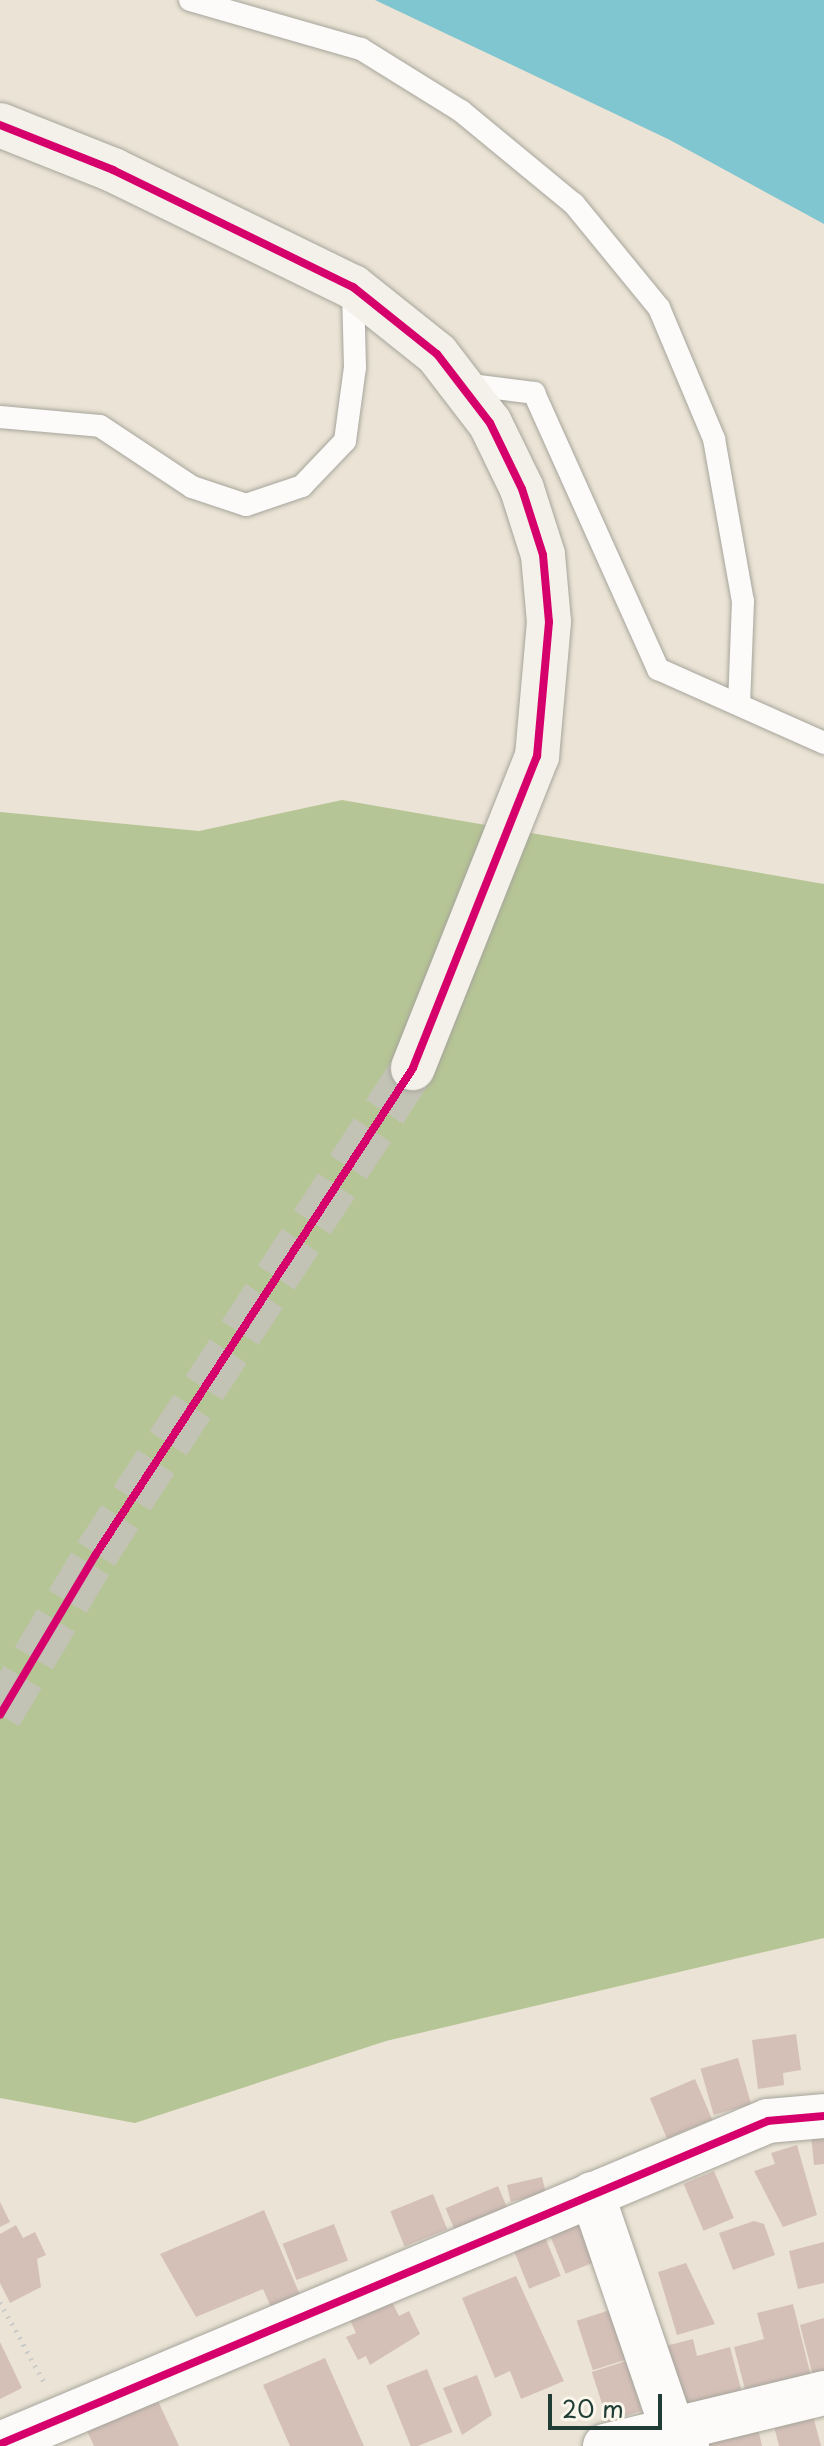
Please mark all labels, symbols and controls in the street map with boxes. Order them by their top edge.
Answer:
scale bar [552,2378,666,2428]
text: 20 m [562,2390,624,2426]

